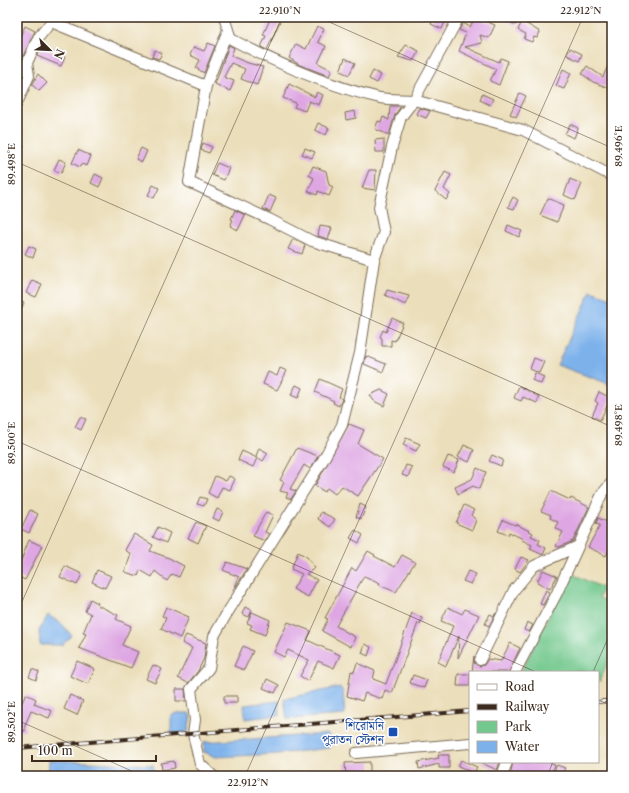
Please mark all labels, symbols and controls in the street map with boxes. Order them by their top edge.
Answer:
text: 22.910°N [259,4,301,17]
text: 22.912°N [560,4,602,17]
north arrow [30,30,70,70]
text: N [51,47,67,62]
text: 89.496°E [612,125,625,167]
text: 89.498°E [5,143,18,185]
text: 89.498°E [612,404,625,446]
text: 89.500°E [5,422,18,464]
legend [469,671,599,763]
text: Road [505,679,535,694]
text: Railway [505,699,550,714]
text: 89.502°E [5,701,18,743]
place label: শিরোমনি পুরাতন স্টেশন [322,718,385,747]
text: Park [505,719,532,734]
marker: শিরোমনি পুরাতন স্টেশন [387,726,399,738]
scale bar [32,737,156,763]
text: Water [504,739,539,754]
text: 100 m [38,743,73,758]
text: 22.912°N [227,776,269,789]

